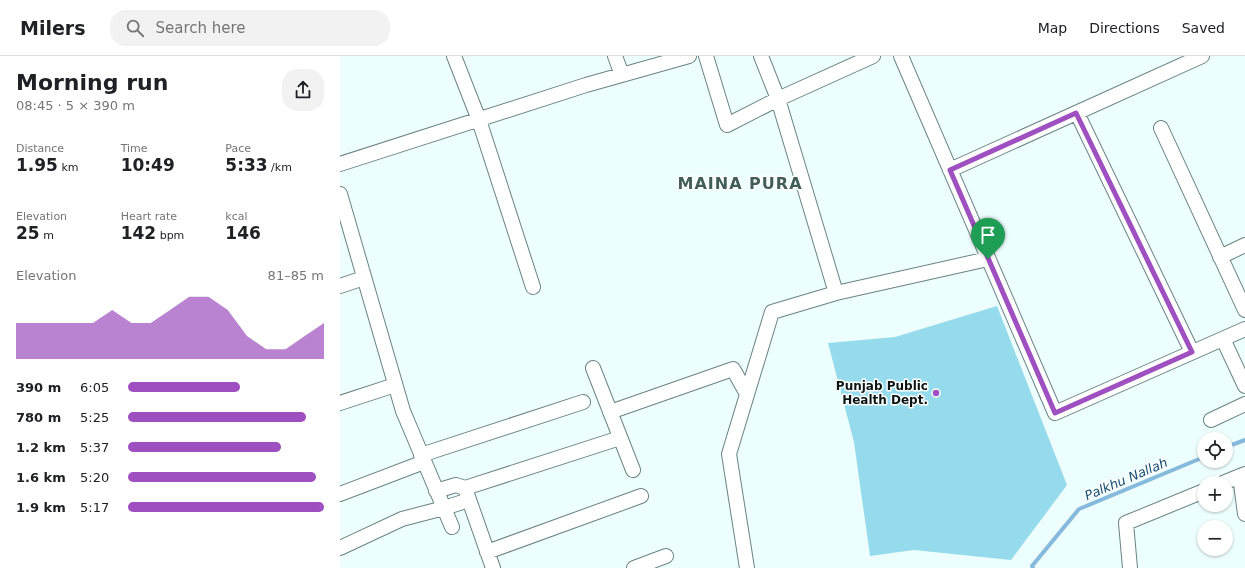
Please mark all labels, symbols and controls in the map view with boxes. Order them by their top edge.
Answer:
search box [110,10,390,46]
text: Milers [20,17,86,39]
icon: search [124,17,146,39]
text: Search here [156,19,246,37]
text: Map [1038,20,1067,36]
text: Directions [1089,20,1160,36]
text: Saved [1182,20,1225,36]
button: share [282,69,324,111]
text: Morning run [16,70,168,95]
text: 08:45 · 5 × 390 m [16,98,135,113]
text: Distance [16,142,64,155]
text: Time [121,142,148,155]
text: Pace [225,142,251,155]
text: 1.95 [16,155,58,175]
text: 10:49 [121,155,175,175]
text: 5:33 [225,155,268,175]
text: km [58,161,79,174]
text: /km [268,161,292,174]
district label: MAINA PURA [677,174,803,193]
text: Elevation [16,210,67,223]
text: Heart rate [121,210,177,223]
text: kcal [225,210,248,223]
pin [971,218,1005,259]
text: 25 [16,223,40,243]
text: 142 [121,223,156,243]
text: 146 [225,223,261,243]
icon: arrive [977,224,999,246]
text: m [40,229,54,242]
text: bpm [156,229,184,242]
text: Elevation [16,268,76,283]
text: 81–85 m [268,268,324,283]
place label: Punjab Public Health Dept. [836,379,928,407]
text: 390 m [16,380,61,395]
text: 6:05 [80,380,109,395]
marker: Punjab Public Health Dept. [931,388,941,398]
text: 780 m [16,410,61,425]
text: 5:25 [80,410,109,425]
map controls [1197,432,1233,556]
button: locate [1197,432,1233,468]
text: 1.2 km [16,440,66,455]
text: 5:37 [80,440,109,455]
water label: Palkhu Nallah [1082,455,1170,503]
text: 1.6 km [16,470,66,485]
text: 5:20 [80,470,109,485]
button: + [1197,476,1233,512]
text: 1.9 km [16,500,66,515]
text: 5:17 [80,500,109,515]
button: − [1197,520,1233,556]

